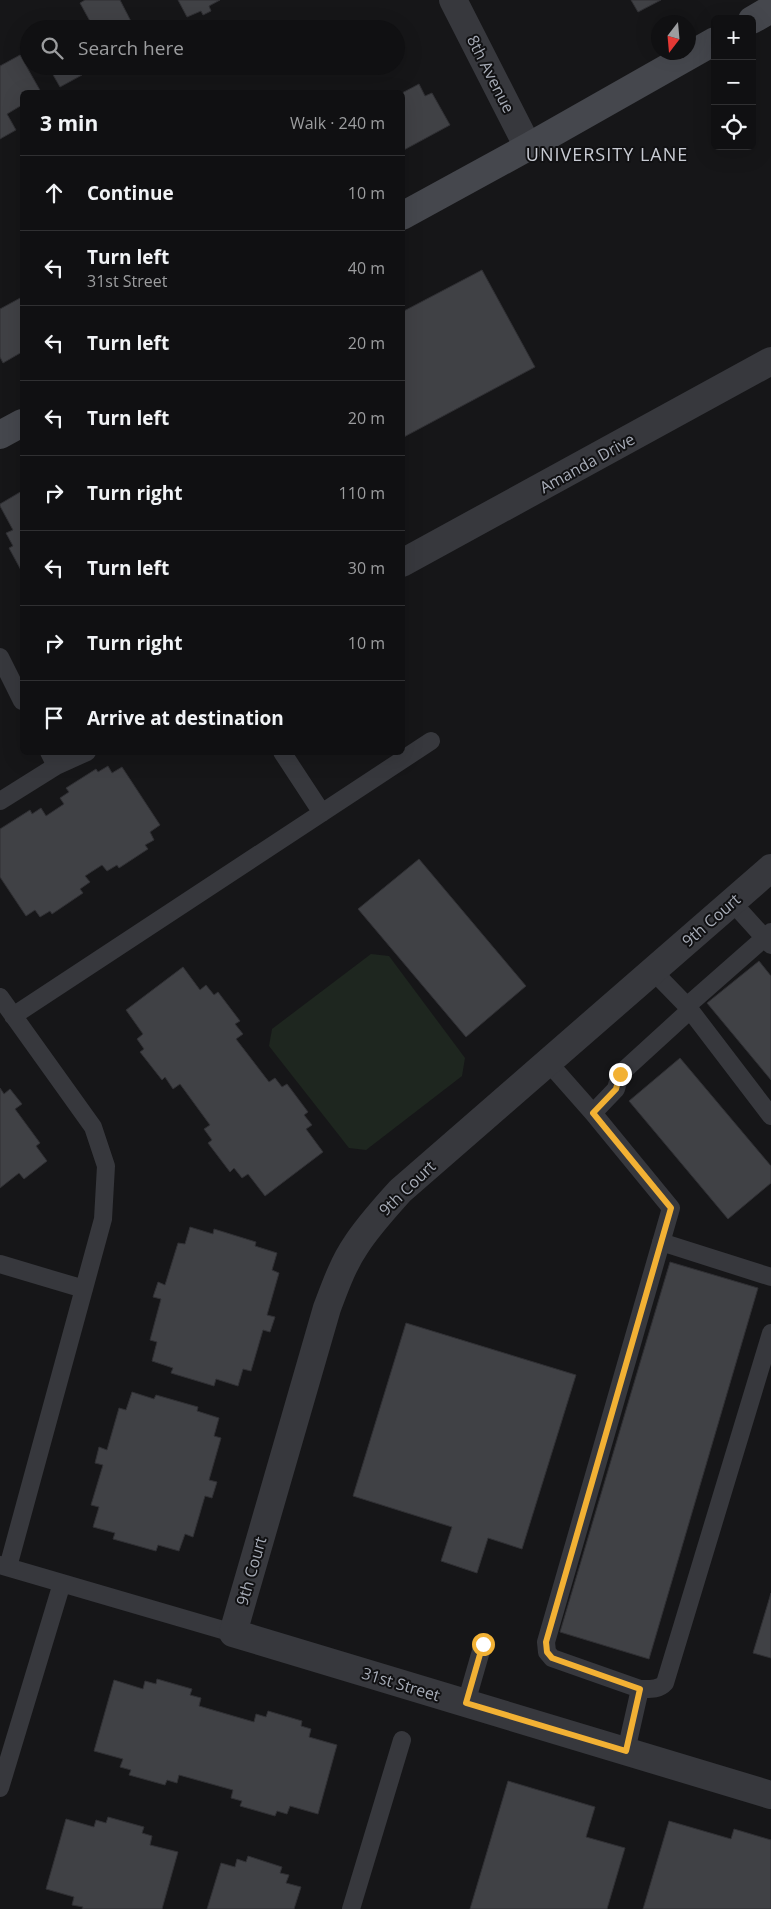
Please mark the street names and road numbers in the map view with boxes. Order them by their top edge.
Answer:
street label: 8th Avenue [462,31,520,117]
street label: Amanda Drive [535,428,639,498]
street label: 9th Court [677,888,745,951]
street label: 9th Court [374,1155,440,1220]
street label: 9th Court [231,1534,271,1608]
street label: 31st Street [359,1662,443,1706]

